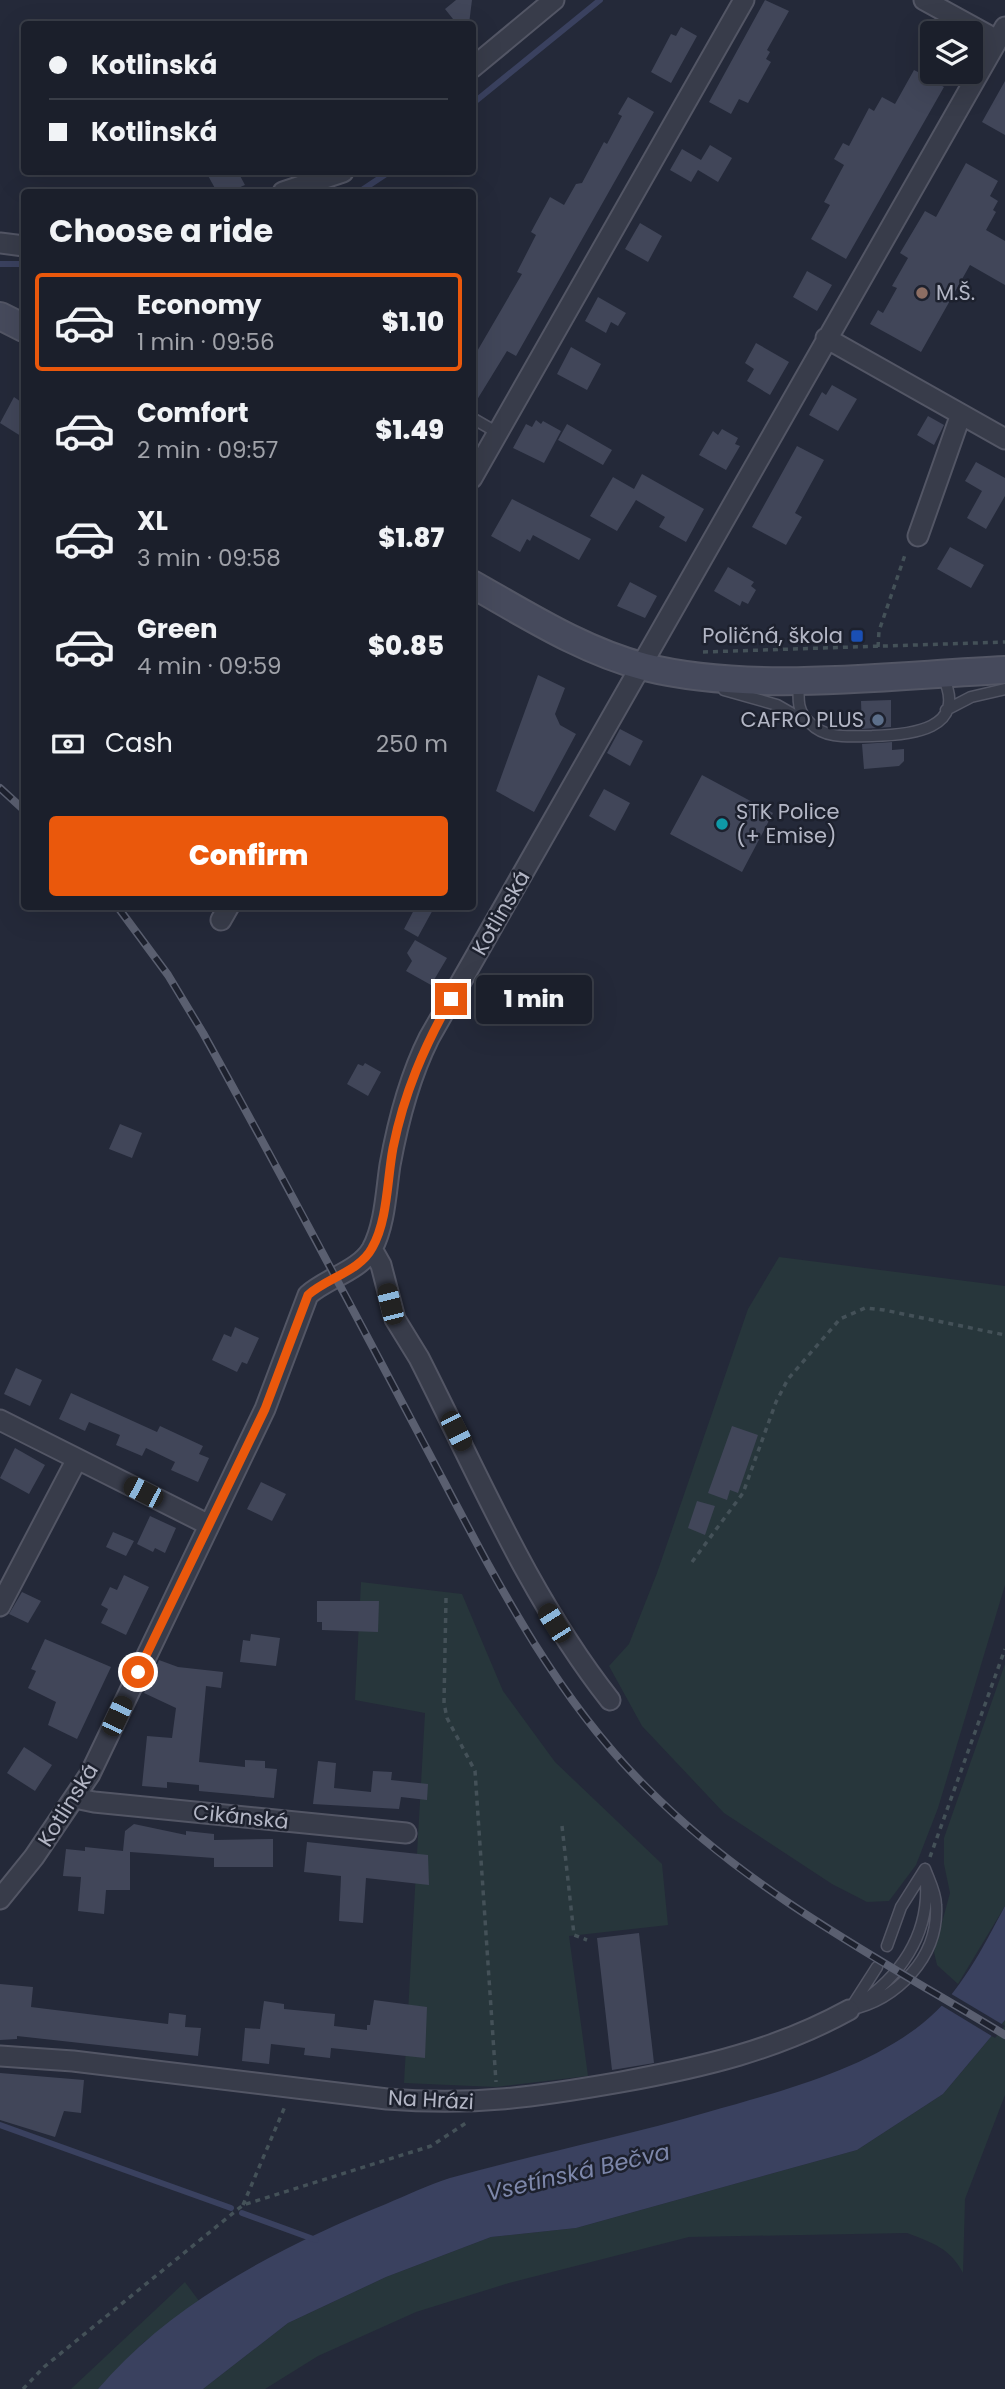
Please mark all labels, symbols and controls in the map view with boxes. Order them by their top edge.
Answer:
map controls [920,21,983,84]
button: layers [920,21,983,84]
text: Kotlinská [91,47,217,83]
text: Kotlinská [91,114,217,150]
text: Choose a ride [49,208,273,253]
place label: M.Š. [936,278,975,307]
marker: M.Š. [914,285,930,301]
text: Economy [137,287,261,323]
icon: car [53,291,116,354]
text: $1.10 [382,304,444,340]
text: 1 min · 09:56 [137,326,275,358]
text: Comfort [137,395,249,431]
icon: car [53,399,116,462]
text: $1.49 [375,412,444,448]
text: 2 min · 09:57 [137,434,278,466]
text: XL [137,503,168,539]
icon: car [53,507,116,570]
text: $1.87 [378,520,444,556]
text: 3 min · 09:58 [137,542,281,574]
text: Green [137,611,218,647]
icon: car [53,615,116,678]
place label: Poličná, škola [702,621,843,650]
text: $0.85 [368,628,444,664]
marker: Poličná, škola [849,628,865,644]
text: 4 min · 09:59 [137,650,282,682]
place label: CAFRO PLUS [740,705,864,734]
marker: CAFRO PLUS [870,712,886,728]
icon: cash [49,725,87,763]
text: Cash [105,725,173,761]
text: 250 m [376,728,448,760]
place label: STK Police (+ Emise) [736,797,840,850]
button: Confirm [49,816,448,896]
marker: STK Police (+ Emise) [714,816,730,832]
street label: Kotlinská [465,865,536,960]
callout: 1 min [476,974,591,1024]
route end [435,983,467,1015]
text: 1 min [504,983,564,1015]
car [375,1281,406,1327]
car [438,1408,475,1454]
car [120,1473,167,1511]
car [534,1600,575,1646]
route start [122,1656,154,1688]
car [99,1693,136,1739]
street label: Kotlinská [31,1757,105,1852]
street label: Cikánská [192,1797,290,1836]
street label: Na Hrázi [387,2083,475,2116]
water label: Vsetínská Bečva [483,2135,673,2209]

